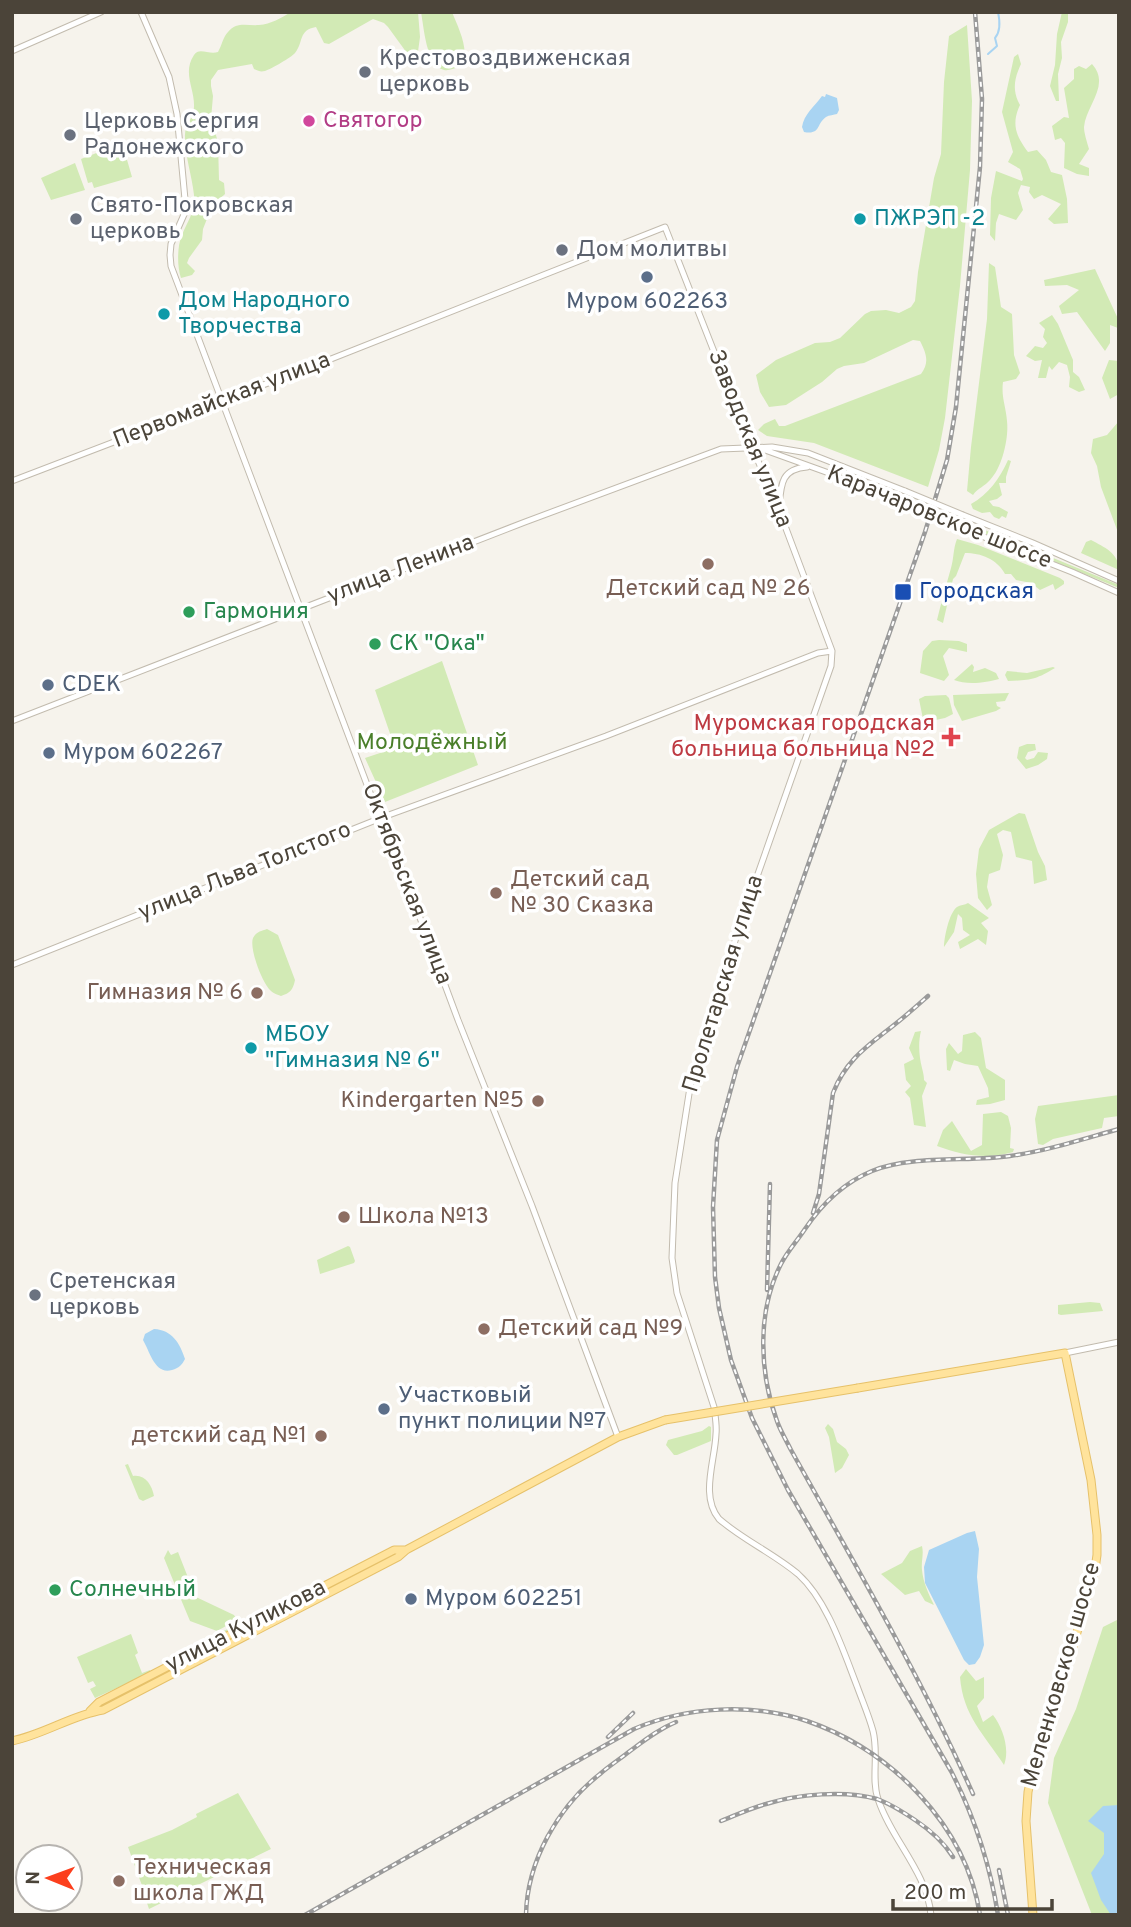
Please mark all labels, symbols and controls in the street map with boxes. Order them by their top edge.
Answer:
place label: Крестовоздвиженская церковь [379,45,631,100]
marker: Крестовоздвиженская церковь [357,64,373,80]
place label: Святогор [323,107,423,136]
place label: Церковь Сергия Радонежского [84,108,259,163]
marker: Святогор [301,113,317,129]
marker: Церковь Сергия Радонежского [62,127,78,143]
place label: Свято-Покровская церковь [90,192,294,247]
place label: ПЖРЭП -2 [874,205,985,234]
marker: Свято-Покровская церковь [68,211,84,227]
marker: ПЖРЭП -2 [852,211,868,227]
place label: Дом молитвы [576,236,727,265]
marker: Дом молитвы [554,242,570,258]
marker: Муром 602263 [639,269,655,285]
place label: Дом Народного Творчества [178,287,350,342]
place label: Муром 602263 [566,288,728,317]
marker: Дом Народного Творчества [156,306,172,322]
street label: Первомайская улица [109,346,335,456]
street label: Заводская улица [700,346,798,532]
street label: Карачаровское шоссе [822,460,1056,576]
street label: улица Ленина [323,529,479,611]
marker: Детский сад № 26 [700,556,716,572]
place label: Детский сад № 26 [606,575,810,604]
place label: Городская [919,578,1034,607]
marker: Городская [893,582,913,602]
place label: Гармония [203,598,309,627]
marker: Гармония [181,604,197,620]
place label: СК "Ока" [389,630,485,659]
marker: СК "Ока" [367,636,383,652]
place label: CDEK [62,671,121,700]
marker: CDEK [40,677,56,693]
place label: Муромская городская больница больница №2 [671,710,935,765]
marker: Муромская городская больница больница №2 [941,727,961,747]
park label: Молодёжный [356,729,508,758]
place label: Муром 602267 [63,739,223,768]
marker: Муром 602267 [41,745,57,761]
street label: Октябрьская улица [354,779,458,989]
street label: улица Льва Толстого [134,816,356,928]
place label: Детский сад № 30 Сказка [510,866,654,921]
street label: Пролетарская улица [677,872,771,1096]
marker: Детский сад № 30 Сказка [488,885,504,901]
place label: Гимназия № 6 [87,979,243,1008]
marker: Гимназия № 6 [249,985,265,1001]
place label: МБОУ "Гимназия № 6" [265,1021,440,1076]
marker: МБОУ "Гимназия № 6" [243,1040,259,1056]
place label: Kindergarten №5 [341,1087,524,1116]
marker: Kindergarten №5 [530,1093,546,1109]
place label: Школа №13 [358,1203,489,1232]
marker: Школа №13 [336,1209,352,1225]
place label: Сретенская церковь [49,1268,176,1323]
marker: Сретенская церковь [27,1287,43,1303]
place label: Детский сад №9 [498,1315,683,1344]
marker: Детский сад №9 [476,1321,492,1337]
place label: Участковый пункт полиции №7 [398,1382,606,1437]
marker: Участковый пункт полиции №7 [376,1401,392,1417]
place label: детский сад №1 [131,1422,307,1451]
marker: детский сад №1 [313,1428,329,1444]
street label: Меленковское шоссе [1016,1559,1108,1791]
street label: улица Куликова [161,1574,331,1680]
place label: Солнечный [69,1576,196,1605]
marker: Солнечный [47,1582,63,1598]
place label: Муром 602251 [425,1585,582,1614]
marker: Муром 602251 [403,1591,419,1607]
north arrow [14,1843,84,1913]
place label: Техническая школа ГЖД [133,1854,272,1909]
scale bar [893,1868,1052,1912]
text: N [22,1871,46,1885]
marker: Техническая школа ГЖД [111,1873,127,1889]
text: 200 m [904,1880,966,1907]

